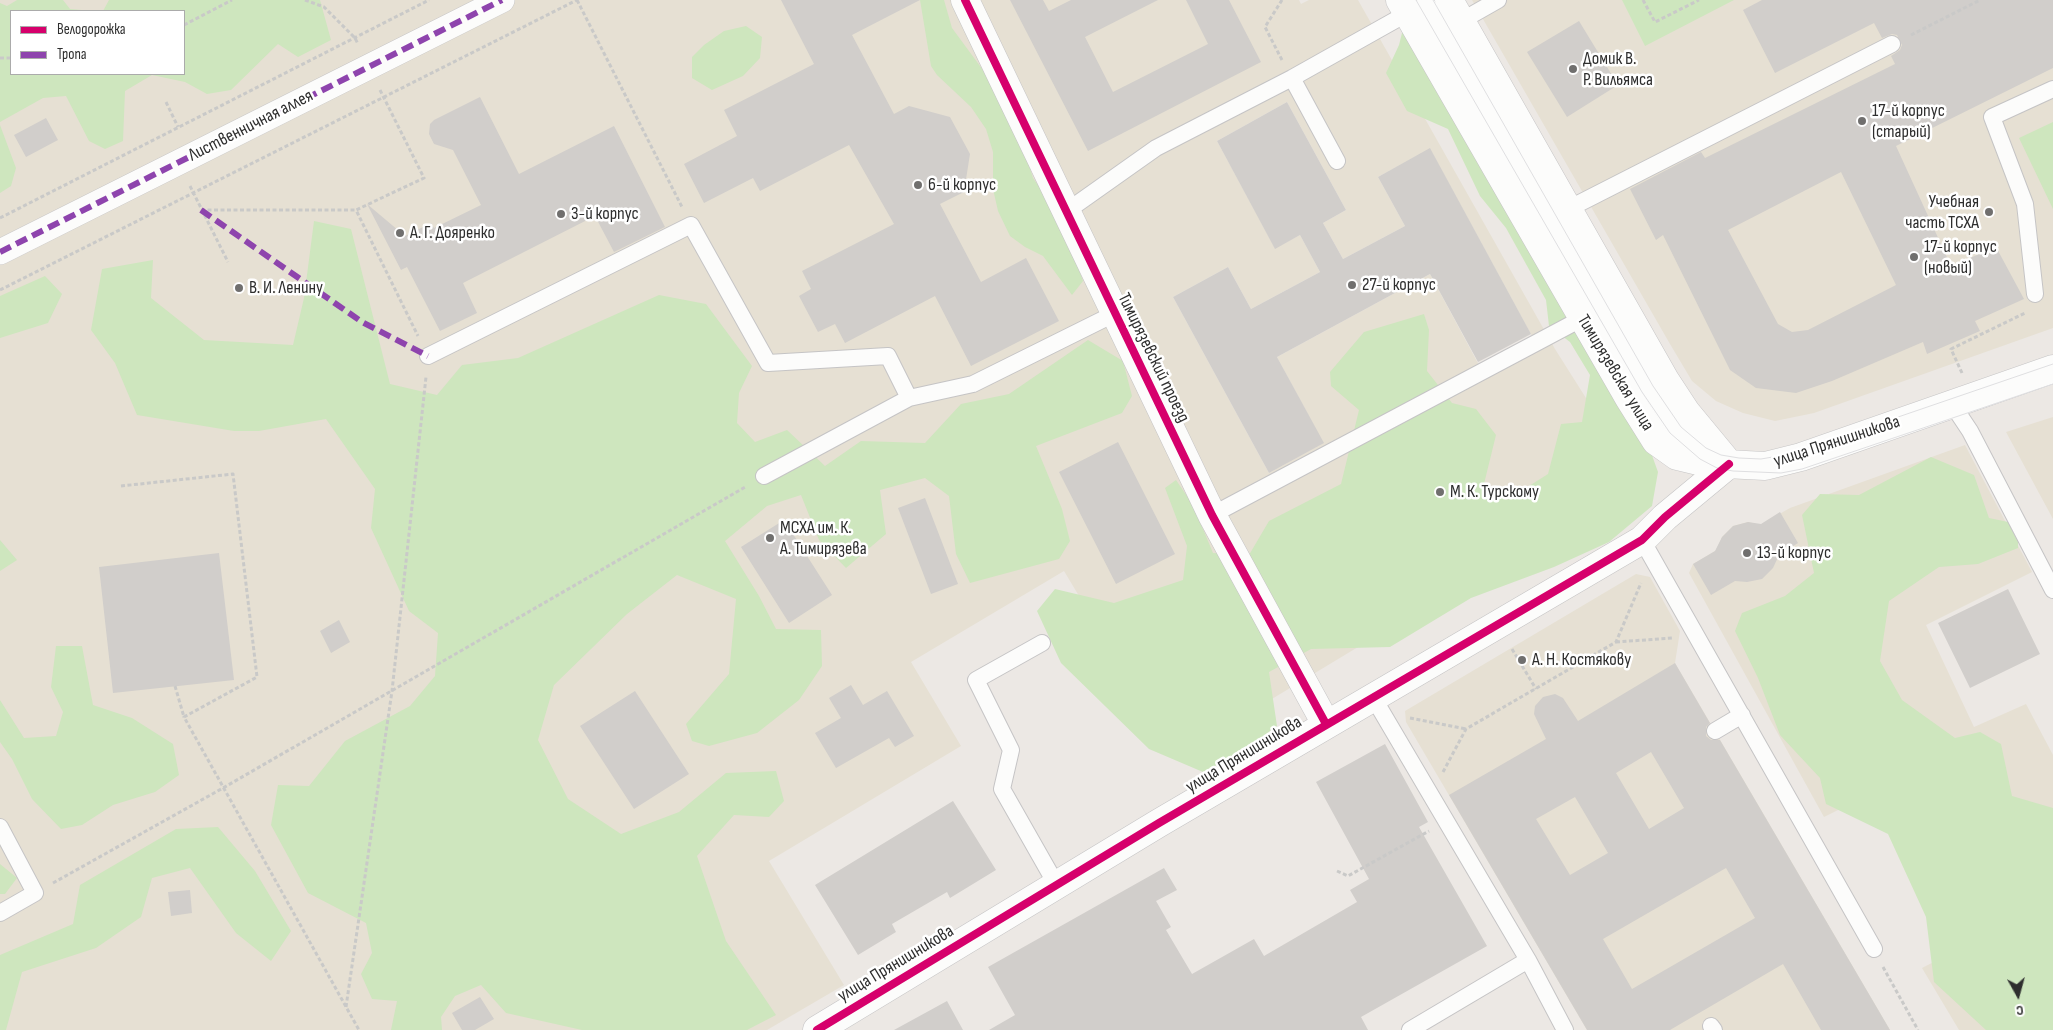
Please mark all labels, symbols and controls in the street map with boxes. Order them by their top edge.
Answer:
legend [10,10,185,75]
text: Велодорожка [57,20,126,39]
text: Тропа [57,45,87,64]
place label: Домик В. Р. Вильямса [1583,48,1653,90]
marker: Домик В. Р. Вильямса [1567,63,1579,75]
street label: Лиственничная аллея [185,85,317,167]
place label: 17-й корпус (старый) [1872,100,1945,142]
marker: 17-й корпус (старый) [1856,115,1868,127]
place label: 6-й корпус [928,174,996,196]
marker: 6-й корпус [912,179,924,191]
place label: Учебная часть ТСХА [1905,191,1979,233]
place label: 3-й корпус [571,203,639,225]
marker: Учебная часть ТСХА [1983,206,1995,218]
marker: 3-й корпус [555,208,567,220]
place label: А. Г. Дояренко [410,222,495,244]
marker: А. Г. Дояренко [394,227,406,239]
place label: 17-й корпус (новый) [1924,236,1997,278]
marker: 17-й корпус (новый) [1908,251,1920,263]
place label: 27-й корпус [1362,274,1436,296]
place label: В. И. Ленину [249,277,323,299]
marker: 27-й корпус [1346,279,1358,291]
marker: В. И. Ленину [233,282,245,294]
street label: Тимирязевский проезд [1112,290,1194,426]
street label: Тимирязевская улица [1572,311,1658,435]
street label: улица Прянишникова [1771,411,1903,473]
place label: М. К. Турскому [1450,481,1539,503]
marker: М. К. Турскому [1434,486,1446,498]
place label: МСХА им. К. А. Тимирязева [780,517,867,560]
marker: МСХА им. К. А. Тимирязева [764,532,776,544]
place label: 13-й корпус [1757,542,1831,564]
marker: 13-й корпус [1741,547,1753,559]
place label: А. Н. Костякову [1532,649,1631,671]
marker: А. Н. Костякову [1516,654,1528,666]
street label: улица Прянишникова [1182,712,1306,798]
street label: улица Прянишникова [834,921,958,1007]
north arrow [1993,970,2043,1020]
text: С [2015,1002,2024,1019]

